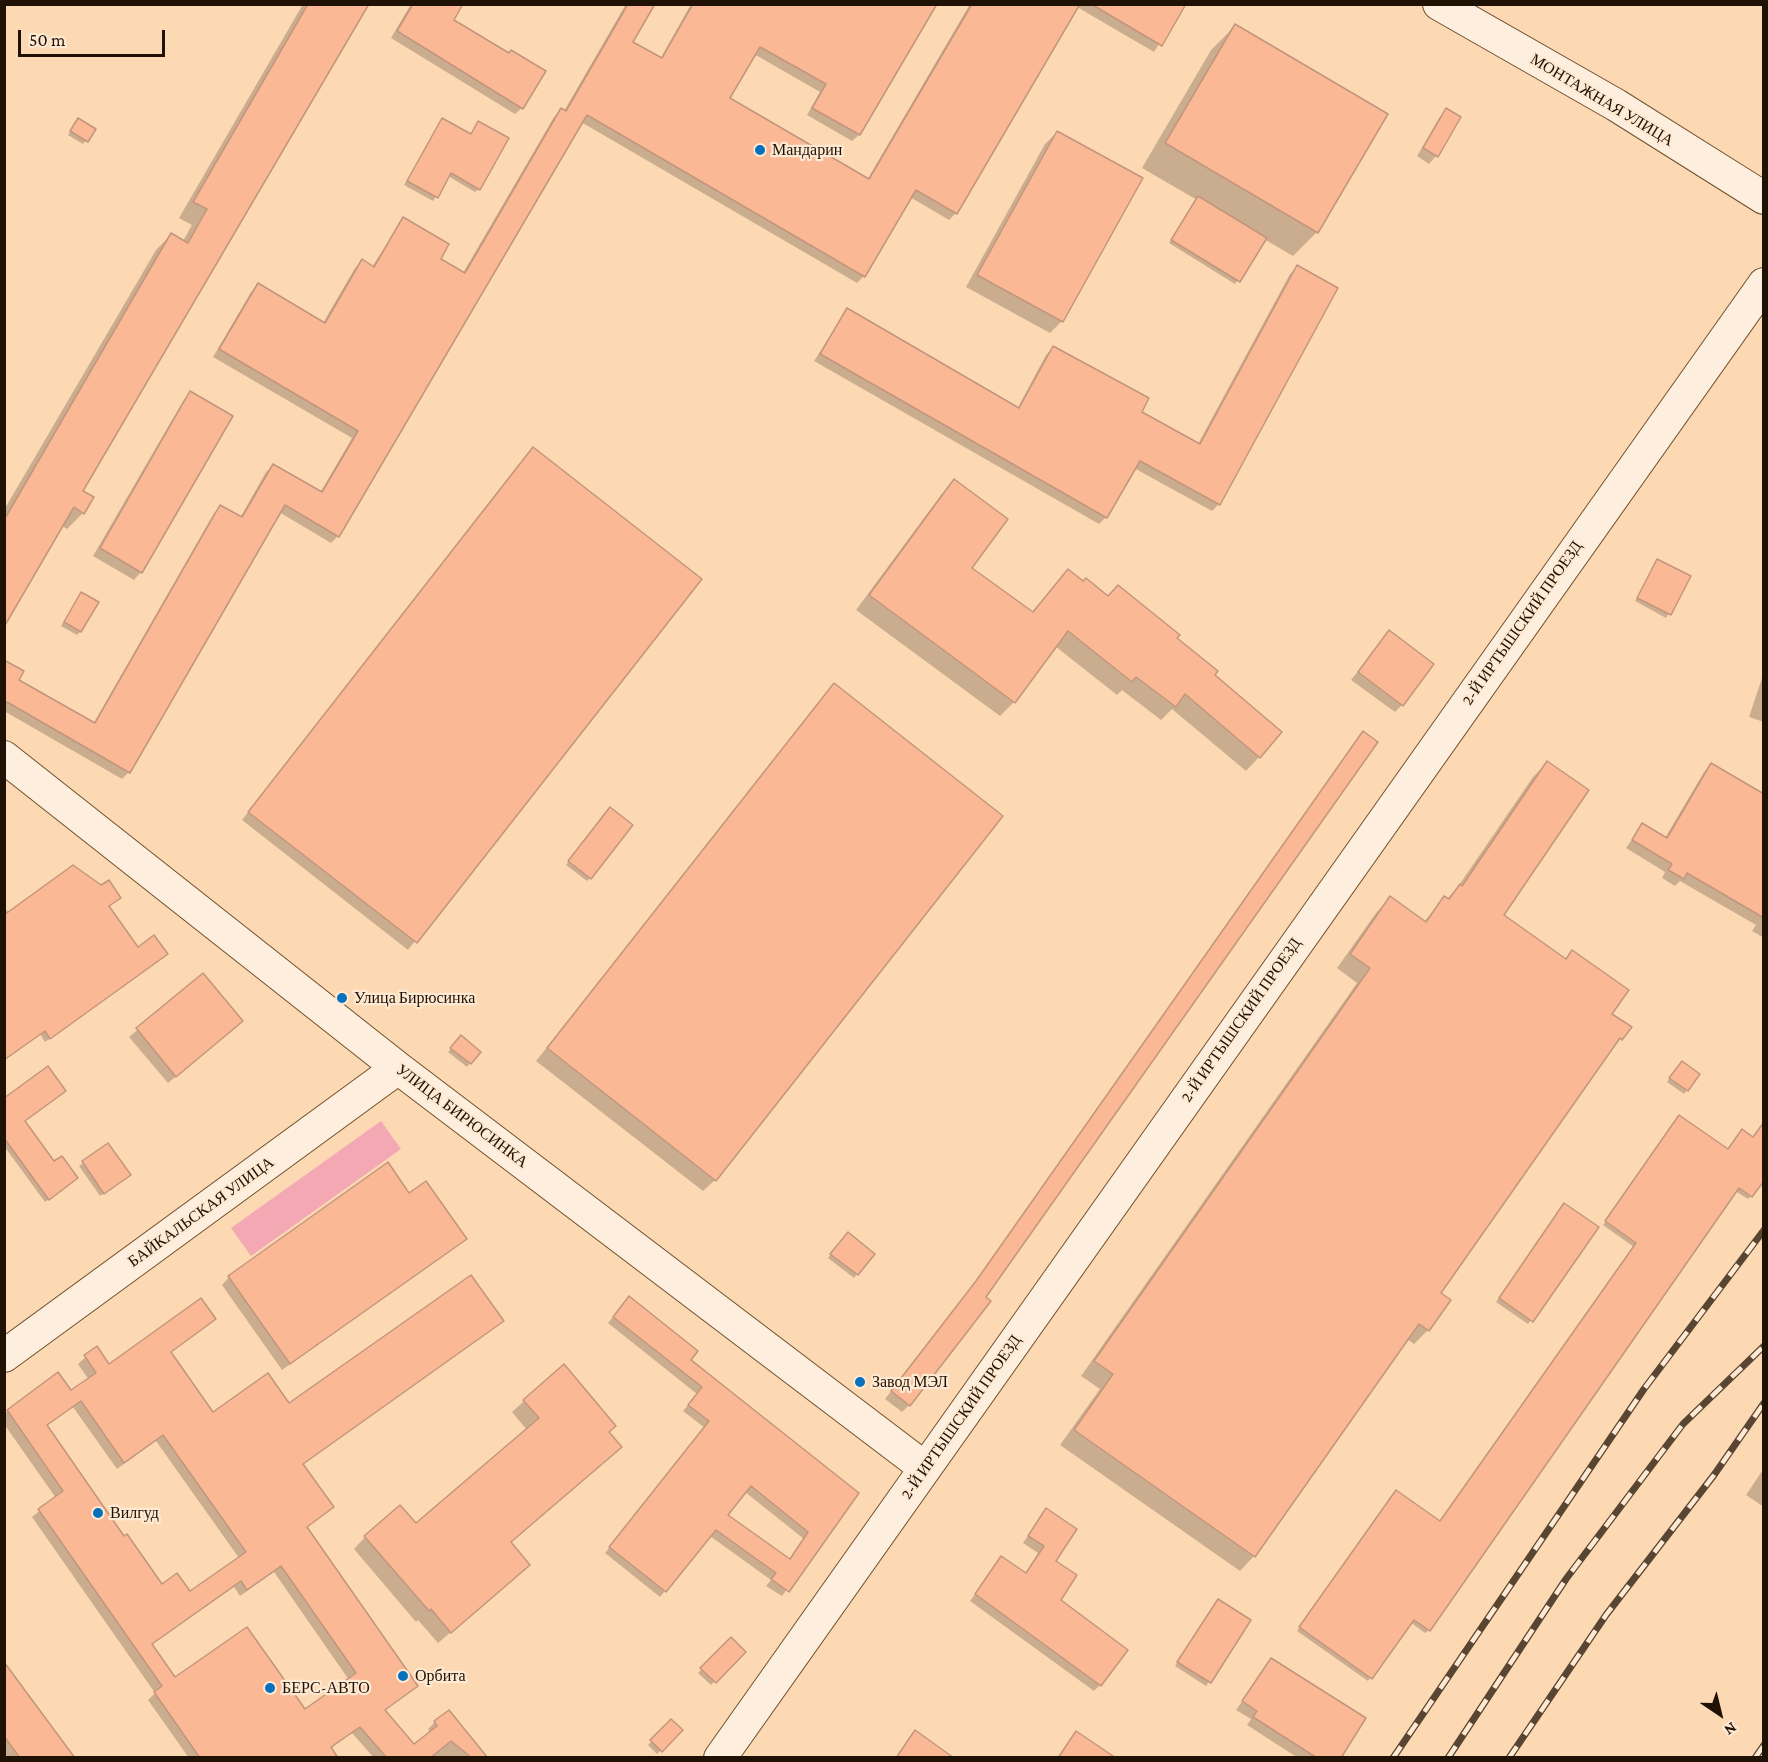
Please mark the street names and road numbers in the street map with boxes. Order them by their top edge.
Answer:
street label: МОНТАЖНАЯ УЛИЦА [1527,50,1677,150]
street label: 2-Й ИРТЫШСКИЙ ПРОЕЗД [1458,537,1586,709]
street label: 2-Й ИРТЫШСКИЙ ПРОЕЗД [1177,934,1305,1106]
street label: УЛИЦА БИРЮСИНКА [392,1060,532,1172]
street label: БАЙКАЛЬСКАЯ УЛИЦА [124,1153,278,1271]
street label: 2-Й ИРТЫШСКИЙ ПРОЕЗД [897,1331,1025,1503]

